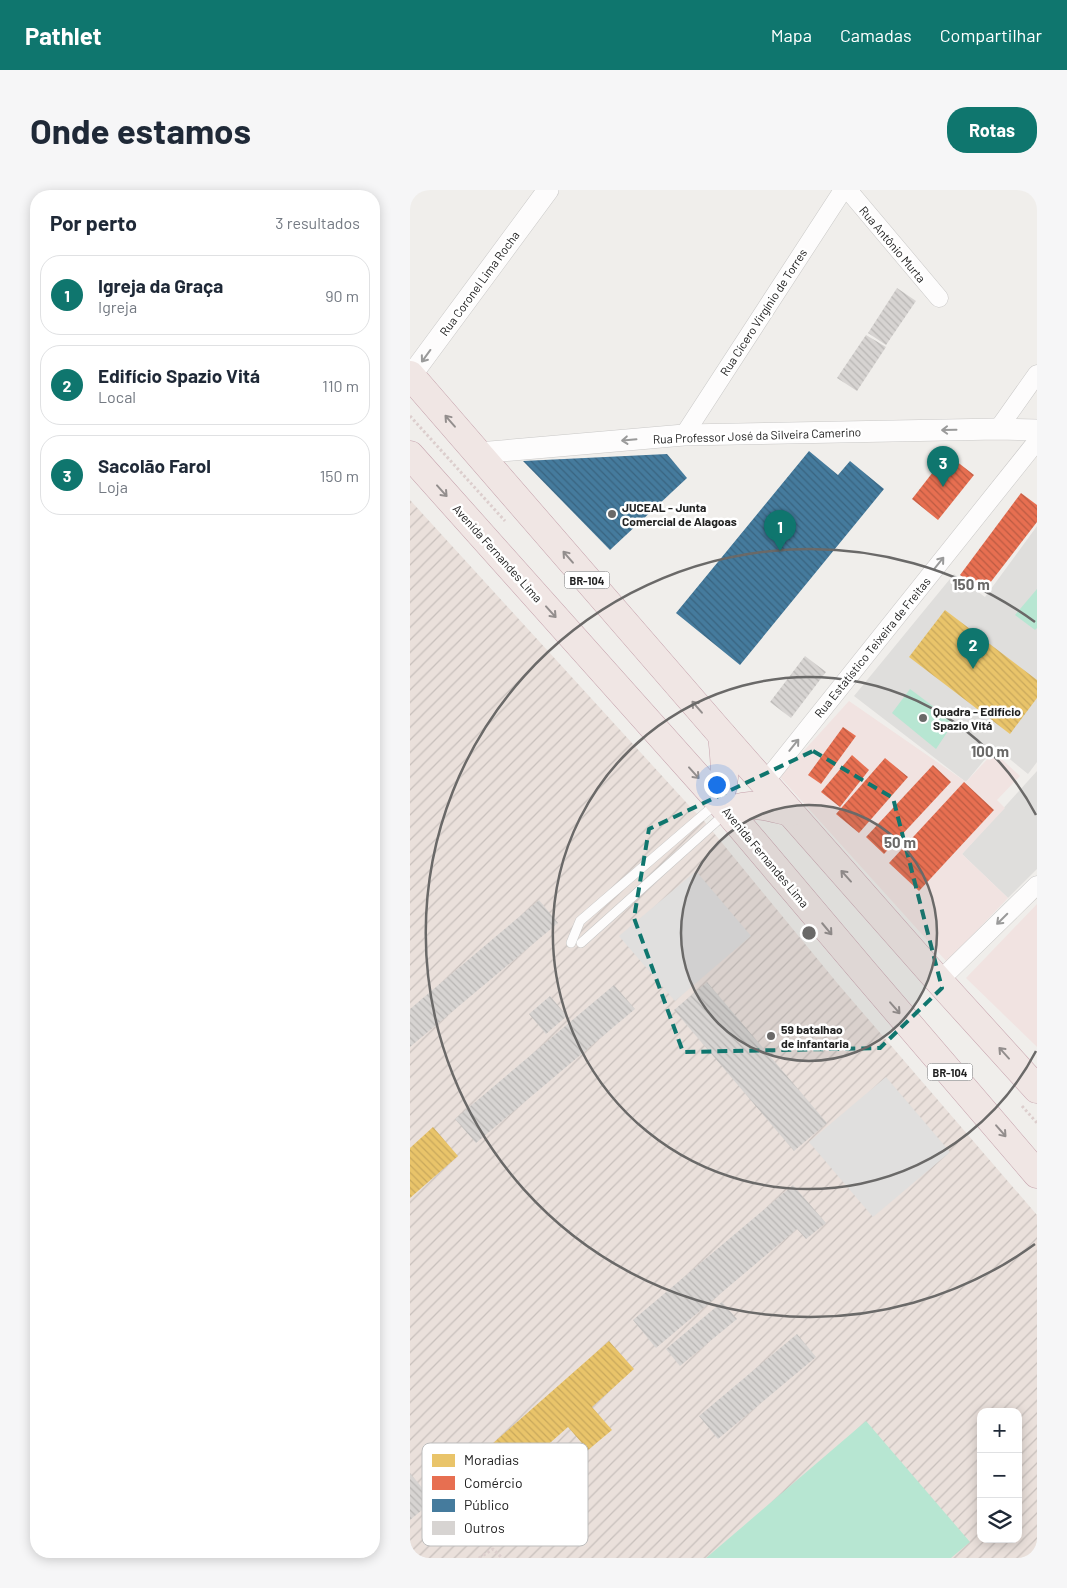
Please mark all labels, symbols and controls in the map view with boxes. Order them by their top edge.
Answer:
text: Pathlet [25,21,102,50]
text: Mapa [771,24,812,46]
text: Camadas [840,24,912,46]
text: Compartilhar [940,24,1042,46]
button: Rotas [947,107,1037,153]
text: Onde estamos [30,109,251,151]
street label: Rua Antônio Murta [857,203,929,285]
text: Por perto [50,210,137,235]
text: 3 resultados [275,213,360,232]
street label: Rua Coronel Lima Rocha [436,228,522,338]
street label: Rua Cícero Virgínio de Torres [717,246,809,378]
text: Igreja da Graça [98,274,223,297]
text: 1 [64,286,70,305]
text: 90 m [325,286,359,305]
text: Igreja [98,297,137,316]
one-way arrow [420,349,431,362]
text: Edifício Spazio Vitá [98,364,260,387]
text: 2 [63,376,71,395]
text: 110 m [322,376,359,395]
text: Local [98,387,136,406]
one-way arrow [445,415,456,428]
street label: Rua Professor José da Silveira Camerino [653,424,861,446]
one-way arrow [941,425,958,435]
one-way arrow [621,435,637,445]
pin: 3 [927,446,959,487]
text: Sacolão Farol [98,454,211,477]
text: 3 [63,466,71,485]
text: 150 m [320,466,359,485]
text: Loja [98,477,128,496]
one-way arrow [437,484,448,497]
place label: JUCEAL - Junta Comercial de Alagoas [622,500,737,528]
street label: Avenida Fernandes Lima [450,501,546,605]
marker: JUCEAL - Junta Comercial de Alagoas [606,508,618,520]
pin: 1 [764,510,796,551]
one-way arrow [562,551,574,564]
one-way arrow [934,557,945,570]
road number: BR-104 [564,572,610,588]
street label: Rua Estatístico Teixeira de Freitas [811,574,933,720]
text: 150 m [952,575,990,593]
one-way arrow [545,606,556,619]
pin: 2 [957,628,989,669]
one-way arrow [691,700,703,713]
place label: Quadra - Edifício Spazio Vitá [933,704,1021,732]
marker: Quadra - Edifício Spazio Vitá [917,712,929,724]
one-way arrow [789,739,800,752]
text: 100 m [971,742,1009,760]
one-way arrow [688,766,700,779]
your location [704,772,730,798]
street label: Avenida Fernandes Lima [720,804,812,910]
text: 50 m [884,833,916,851]
one-way arrow [840,869,852,882]
one-way arrow [996,913,1009,925]
one-way arrow [821,922,833,935]
centre of rings [800,924,818,942]
one-way arrow [889,1001,900,1014]
place label: 59 batalhao de infantaria [781,1022,849,1050]
marker: 59 batalhao de infantaria [765,1030,777,1042]
one-way arrow [998,1046,1010,1059]
road number: BR-104 [928,1064,972,1080]
one-way arrow [995,1125,1006,1138]
map controls [977,1408,1022,1543]
button: + [977,1408,1022,1453]
legend [422,1443,588,1546]
text: Moradias [464,1451,519,1468]
button: − [977,1453,1022,1498]
text: Comércio [464,1474,523,1491]
text: Público [464,1496,509,1513]
button: layers [977,1498,1022,1543]
text: Outros [464,1519,505,1536]

